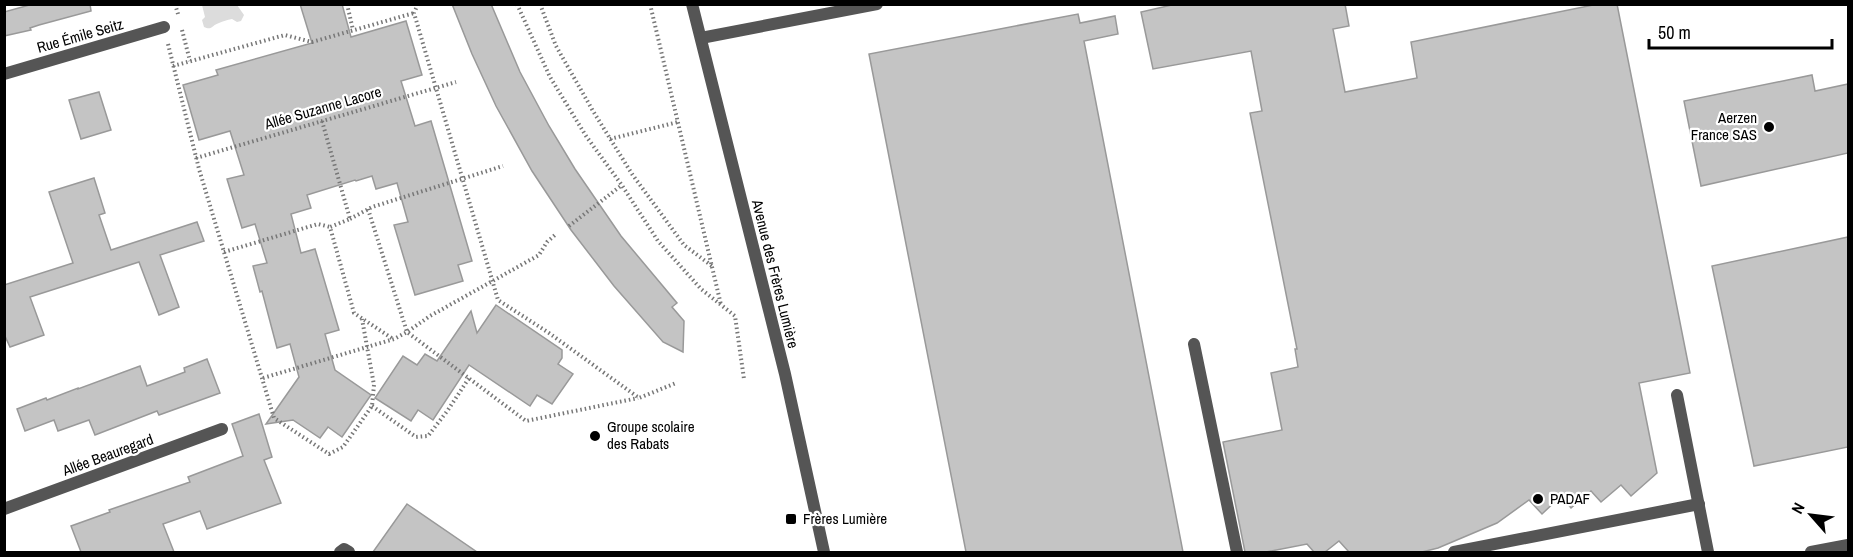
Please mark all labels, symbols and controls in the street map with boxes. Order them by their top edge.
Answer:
scale bar [1649,12,1832,50]
street label: Rue Émile Seitz [34,13,125,58]
text: 50 m [1658,20,1691,45]
street label: Allée Suzanne Lacore [261,81,384,134]
place label: Aerzen France SAS [1691,107,1757,145]
marker: Aerzen France SAS [1762,120,1776,134]
street label: Avenue des Frères Lumière [747,196,804,350]
place label: Groupe scolaire des Rabats [607,416,695,454]
street label: Allée Beauregard [59,428,156,481]
marker: Groupe scolaire des Rabats [588,429,602,443]
north arrow [1781,485,1841,545]
place label: PADAF [1550,488,1590,509]
marker: PADAF [1531,492,1545,506]
text: N [1786,499,1810,517]
place label: Frères Lumière [803,508,887,529]
marker: Frères Lumière [784,512,798,526]

